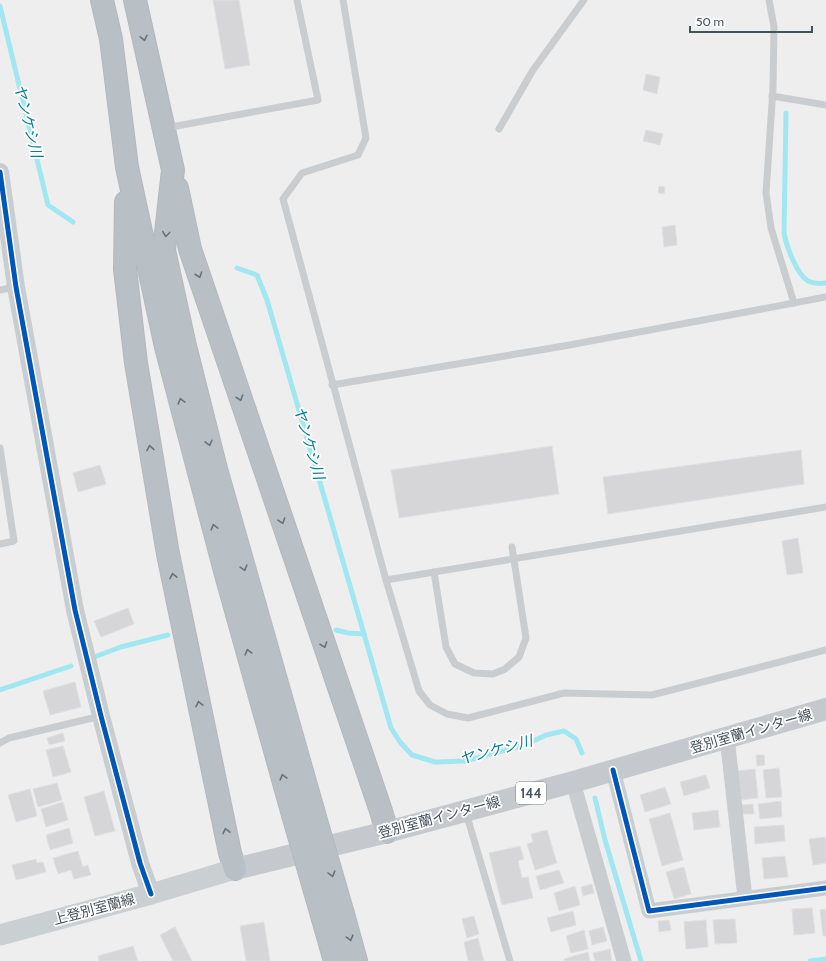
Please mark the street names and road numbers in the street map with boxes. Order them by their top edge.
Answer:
street label: 登別室蘭インター線 [688,705,814,757]
road number: 144 [516,782,546,804]
street label: 登別室蘭インター線 [376,792,502,842]
street label: 上登別室蘭線 [51,889,137,929]

